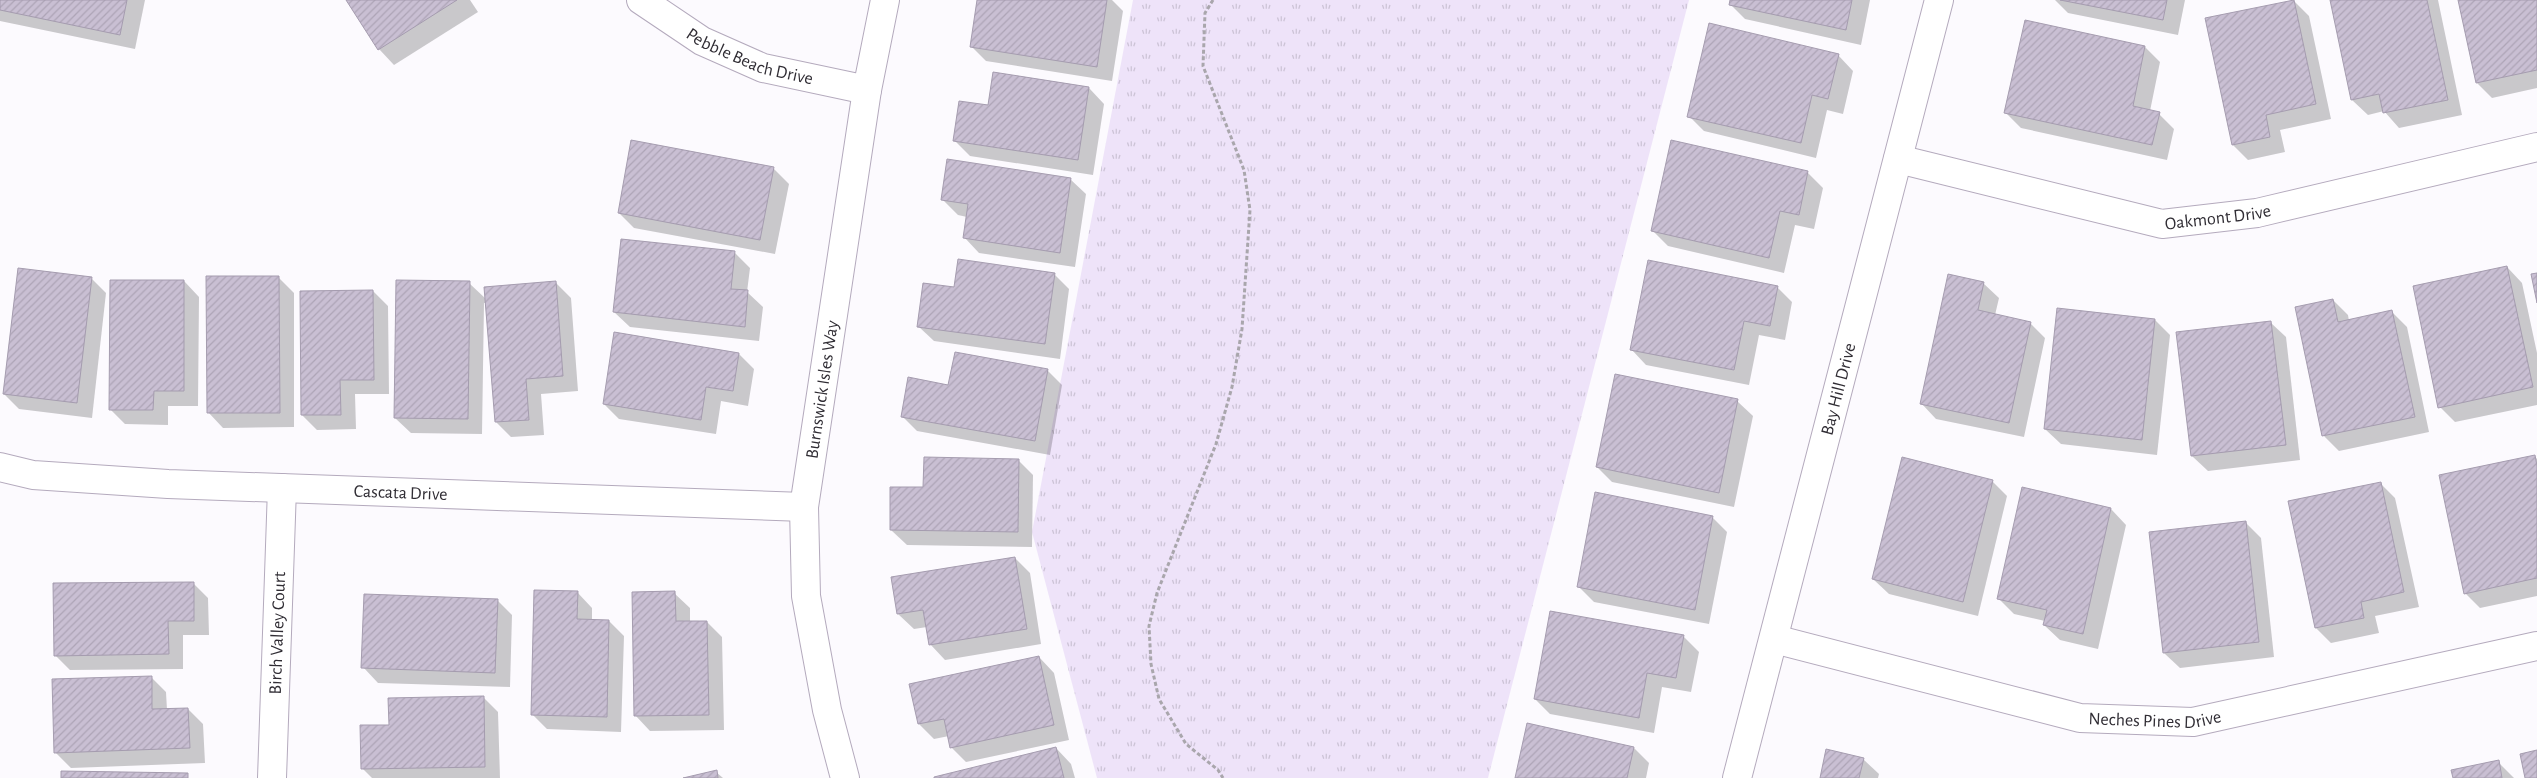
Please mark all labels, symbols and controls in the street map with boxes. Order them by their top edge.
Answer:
street label: Pebble Beach Drive [683,25,814,88]
street label: Oakmont Drive [2164,202,2273,234]
street label: Burnswick Isles Way [803,319,842,460]
street label: Bay Hill Drive [1818,341,1860,437]
street label: Cascata Drive [353,483,448,504]
street label: Birch Valley Court [267,571,289,695]
street label: Neches Pines Drive [2088,708,2223,732]

